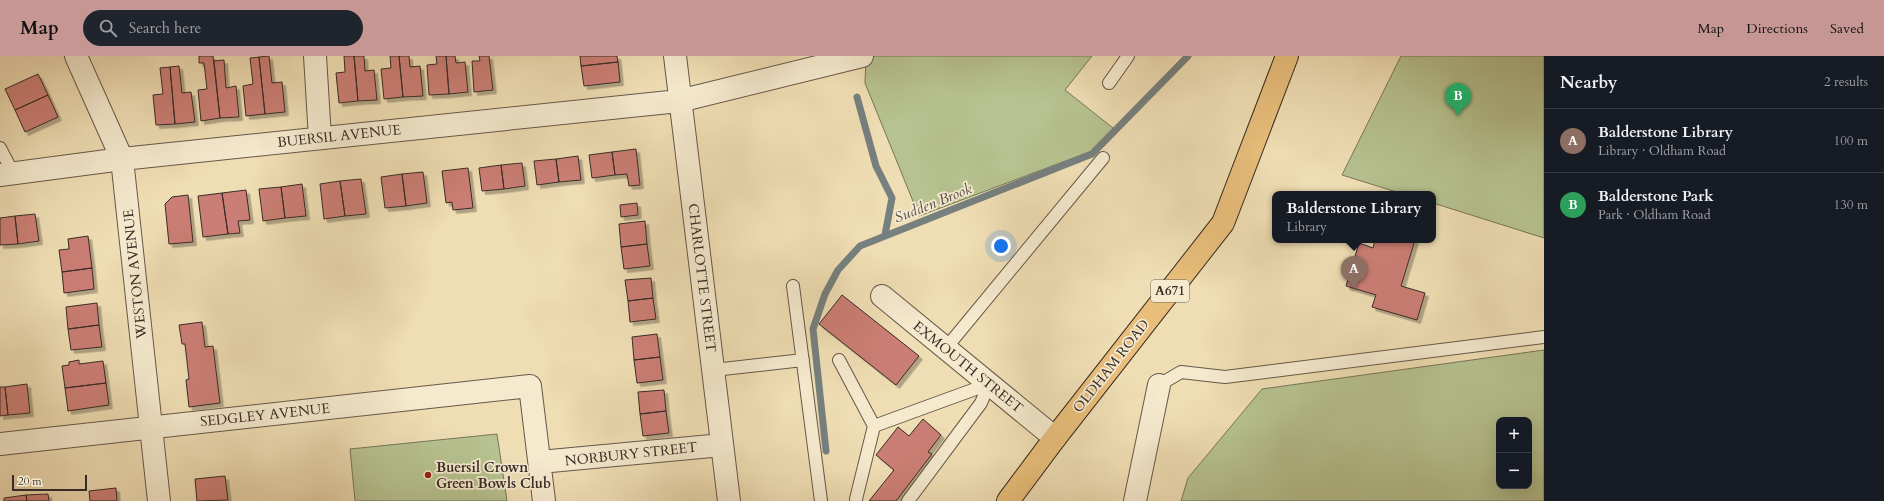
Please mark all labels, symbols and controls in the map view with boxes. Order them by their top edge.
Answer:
search box [83,10,363,46]
text: Map [20,15,59,41]
icon: search [97,17,119,39]
text: Search here [129,18,201,38]
text: Map [1698,19,1724,38]
text: Directions [1746,19,1808,38]
text: Saved [1830,19,1864,38]
text: Nearby [1560,71,1617,94]
text: 2 results [1824,73,1868,91]
pin: B [1445,83,1471,116]
street label: BUERSIL AVENUE [276,120,402,152]
text: Balderstone Library [1598,122,1733,142]
text: A [1568,132,1578,150]
text: 100 m [1834,132,1868,150]
text: Library · Oldham Road [1598,142,1726,160]
water label: Sudden Brook [891,178,975,228]
text: Balderstone Park [1598,186,1714,206]
popup [1272,191,1436,243]
text: B [1568,196,1578,214]
text: 130 m [1834,196,1868,214]
text: Balderstone Library [1286,198,1422,218]
street label: CHARLOTTE STREET [683,202,721,354]
text: Park · Oldham Road [1598,206,1711,224]
street label: WESTON AVENUE [119,208,151,341]
text: Library [1286,218,1327,236]
your location [991,236,1011,256]
pin: A [1341,256,1367,289]
road number: A671 [1151,280,1189,302]
street label: OLDHAM ROAD [1069,315,1153,417]
street label: EXMOUTH STREET [909,317,1027,417]
street label: SEDGLEY AVENUE [199,399,331,431]
map controls [1496,417,1532,489]
button: + [1496,417,1532,453]
street label: NORBURY STREET [564,438,698,470]
button: − [1496,453,1532,489]
place label: Buersil Crown Green Bowls Club [436,458,551,493]
marker: Buersil Crown Green Bowls Club [423,470,433,480]
scale bar [12,473,87,492]
text: 20 m [18,474,42,489]

